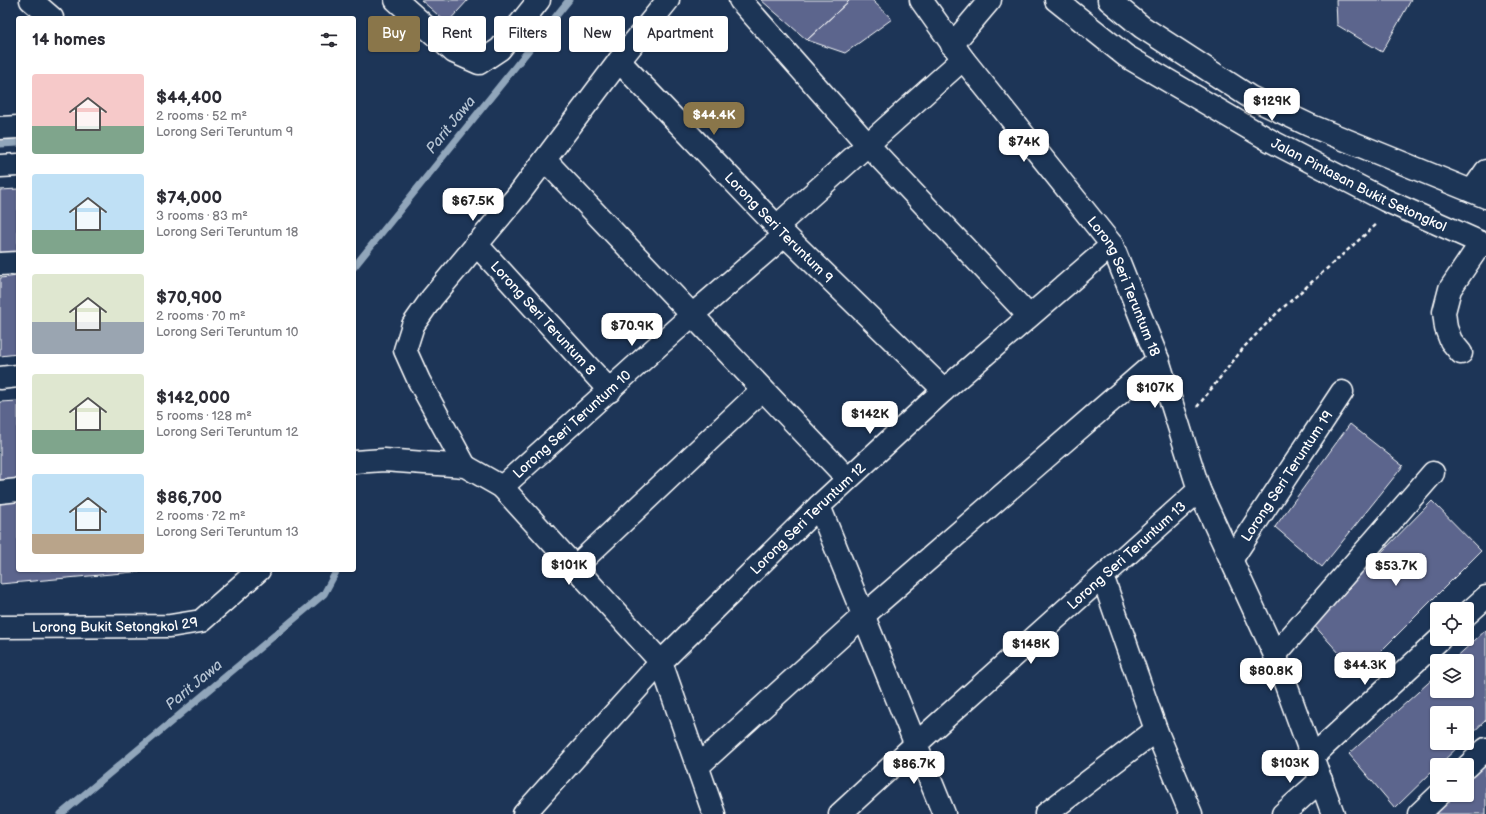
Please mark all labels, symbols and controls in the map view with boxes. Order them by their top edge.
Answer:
chip: Buy [368,16,420,52]
chip: Rent [428,16,486,52]
chip: Filters [494,16,561,52]
chip: New [569,16,625,52]
chip: Apartment [633,16,728,52]
icon: filters [318,29,340,51]
text: 14 homes [32,30,105,50]
text: $44,400 [156,88,222,108]
pin: $129K [1244,88,1300,122]
icon: home [64,90,112,138]
water label: Parit Jawa [422,92,480,158]
text: $129K [1253,93,1291,109]
pin: $44.4K [681,102,747,136]
text: $44.4K [692,107,736,123]
text: 2 rooms · 52 m² [156,108,247,124]
text: Lorong Seri Teruntum 9 [156,124,293,140]
pin: $74K [1000,129,1048,163]
text: $74K [1008,134,1040,150]
street label: Jalan Pintasan Bukit Setongkol [1268,134,1449,235]
street label: Lorong Seri Teruntum 9 [721,169,837,286]
text: $74,000 [156,188,222,208]
pin: $67.5K [440,188,506,222]
icon: home [64,190,112,238]
text: $67.5K [452,193,494,209]
text: 3 rooms · 83 m² [156,208,248,224]
street label: Lorong Seri Teruntum 18 [1084,213,1164,359]
text: Lorong Seri Teruntum 18 [156,224,298,240]
street label: Lorong Seri Teruntum 8 [487,258,599,378]
text: $70,900 [156,288,222,308]
icon: home [64,290,112,338]
text: 2 rooms · 70 m² [156,308,246,324]
pin: $70.9K [599,313,665,347]
text: $70.9K [610,318,654,334]
text: Lorong Seri Teruntum 10 [156,324,298,340]
street label: Lorong Seri Teruntum 10 [509,366,634,482]
pin: $107K [1127,375,1183,409]
text: $107K [1136,380,1174,396]
text: $142,000 [156,388,230,408]
icon: home [64,390,112,438]
pin: $142K [842,401,898,435]
text: $142K [851,406,889,422]
street label: Lorong Seri Teruntum 19 [1237,407,1336,544]
text: 5 rooms · 128 m² [156,408,252,424]
text: Lorong Seri Teruntum 12 [156,424,298,440]
street label: Lorong Seri Teruntum 12 [747,458,869,578]
text: $86,700 [156,488,222,508]
icon: home [64,490,112,538]
street label: Lorong Seri Teruntum 13 [1063,497,1189,613]
text: 2 rooms · 72 m² [156,508,246,524]
text: Lorong Seri Teruntum 13 [156,524,299,540]
pin: $101K [541,552,597,586]
pin: $53.7K [1363,553,1429,587]
text: $101K [551,557,587,573]
text: $53.7K [1375,558,1417,574]
map controls [1430,602,1474,802]
button: locate [1430,602,1474,646]
street label: Lorong Bukit Setongkol 29 [32,613,199,635]
pin: $148K [1003,631,1059,665]
text: $148K [1012,636,1050,652]
pin: $44.3K [1332,652,1398,686]
button: layers [1430,654,1474,698]
water label: Parit Jawa [162,656,226,714]
text: $44.3K [1343,657,1387,673]
pin: $80.8K [1238,658,1304,692]
text: $80.8K [1249,663,1293,679]
button: + [1430,706,1474,750]
pin: $103K [1262,750,1318,784]
pin: $86.7K [881,751,947,785]
text: $103K [1271,755,1309,771]
text: $86.7K [892,756,936,772]
button: − [1430,758,1474,802]

